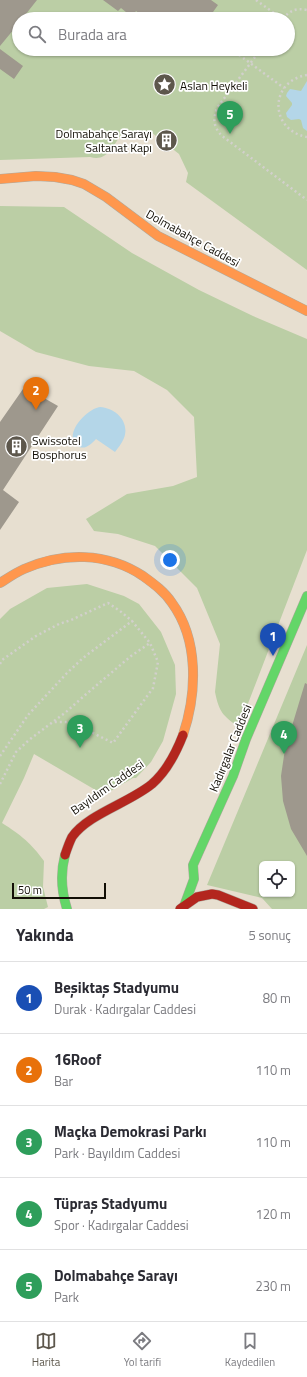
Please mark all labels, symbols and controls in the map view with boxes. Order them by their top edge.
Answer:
search box [12,12,295,56]
icon: search [26,23,48,45]
text: Burada ara [58,23,127,46]
place icon: Aslan Heykeli [152,72,178,98]
place label: Aslan Heykeli [180,76,247,95]
pin: 5 [217,101,243,134]
place label: Dolmabahçe Sarayı Saltanat Kapı [55,124,152,157]
building icon: Dolmabahçe Sarayı Saltanat Kapı [154,127,180,153]
street label: Dolmabahçe Caddesi [142,204,244,272]
pin: 2 [23,377,49,410]
place label: Swissotel Bosphorus [32,431,87,464]
building icon: Swissotel Bosphorus [3,434,29,460]
your location [160,550,180,570]
pin: 1 [260,623,286,656]
street label: Kadırgalar Caddesi [204,701,256,795]
pin: 3 [67,715,93,748]
pin: 4 [271,721,297,754]
street label: Bayıldım Caddesi [66,755,148,819]
map controls [259,861,295,897]
button: locate [259,861,295,897]
scale bar [12,881,106,900]
text: 50 m [18,882,42,898]
text: Yakında [16,922,74,948]
text: 5 sonuç [248,925,291,945]
text: Beşiktaş Stadyumu [54,976,179,999]
text: 1 [25,988,33,1008]
text: 80 m [263,988,291,1008]
text: Durak · Kadırgalar Caddesi [54,999,196,1019]
text: 16Roof [54,1048,101,1071]
text: 2 [25,1060,33,1080]
text: 110 m [255,1060,291,1080]
text: Bar [54,1071,73,1091]
text: Maçka Demokrasi Parkı [54,1120,207,1143]
text: 3 [25,1132,33,1152]
text: 110 m [255,1132,291,1152]
text: Park · Bayıldım Caddesi [54,1143,180,1163]
text: Tüpraş Stadyumu [54,1192,167,1215]
text: 4 [25,1204,33,1224]
text: 120 m [255,1204,291,1224]
text: Spor · Kadırgalar Caddesi [54,1215,189,1235]
text: Dolmabahçe Sarayı [54,1264,178,1287]
text: 5 [25,1276,33,1296]
text: 230 m [255,1276,291,1296]
text: Park [54,1287,79,1307]
tab: Harita [32,1330,60,1370]
tab: Yol tarifi [124,1330,161,1370]
tab: Kaydedilen [225,1330,275,1370]

